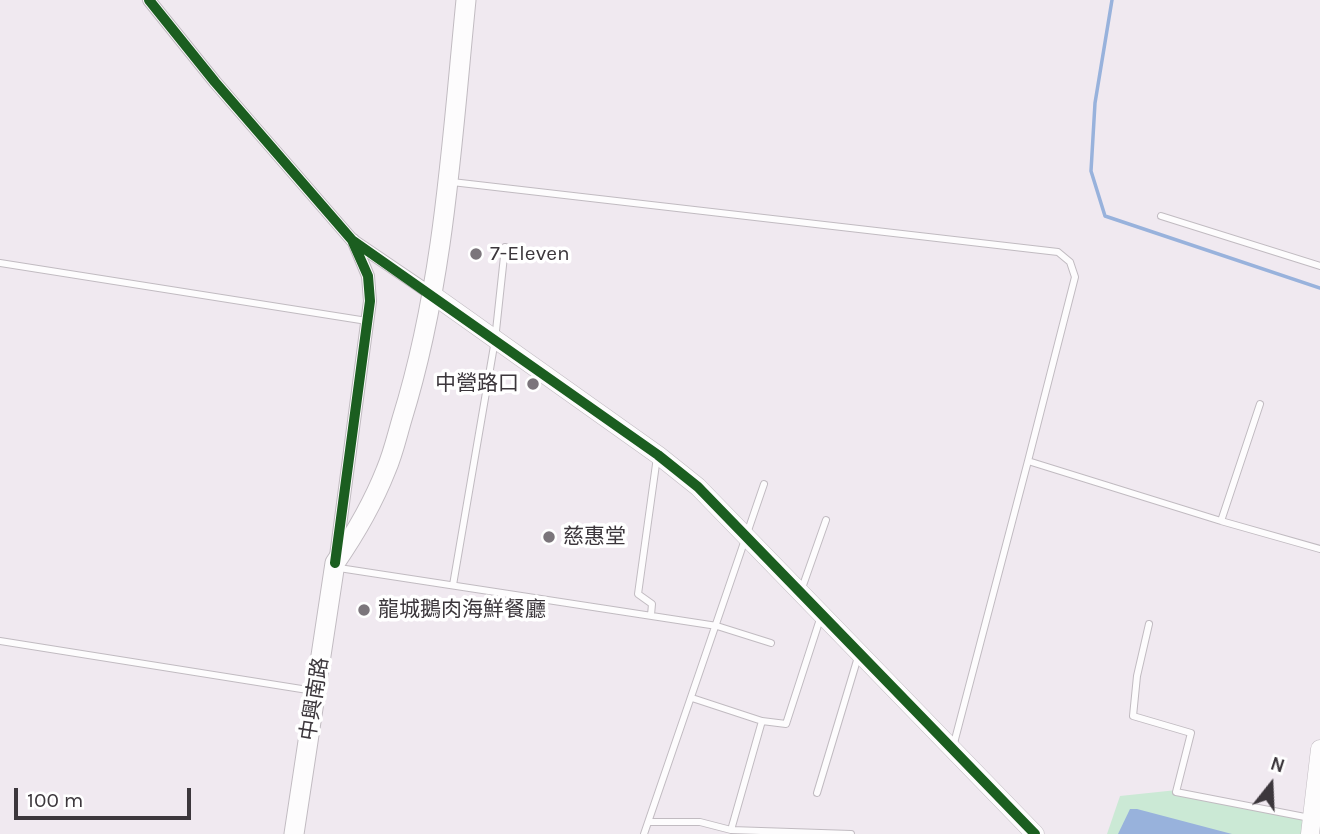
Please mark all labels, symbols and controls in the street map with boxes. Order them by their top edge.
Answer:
place label: 7-Eleven [490,241,570,267]
marker: 7-Eleven [468,246,484,262]
place label: 中營路口 [435,371,519,397]
marker: 中營路口 [525,376,541,392]
place label: 慈惠堂 [563,524,626,550]
marker: 慈惠堂 [541,529,557,545]
place label: 龍城鵝肉海鮮餐廳 [378,597,546,623]
marker: 龍城鵝肉海鮮餐廳 [356,602,372,618]
street label: 中興南路 [296,656,334,742]
north arrow [1236,750,1306,820]
text: N [1268,752,1287,778]
scale bar [18,774,194,818]
text: 100 m [27,788,84,812]

